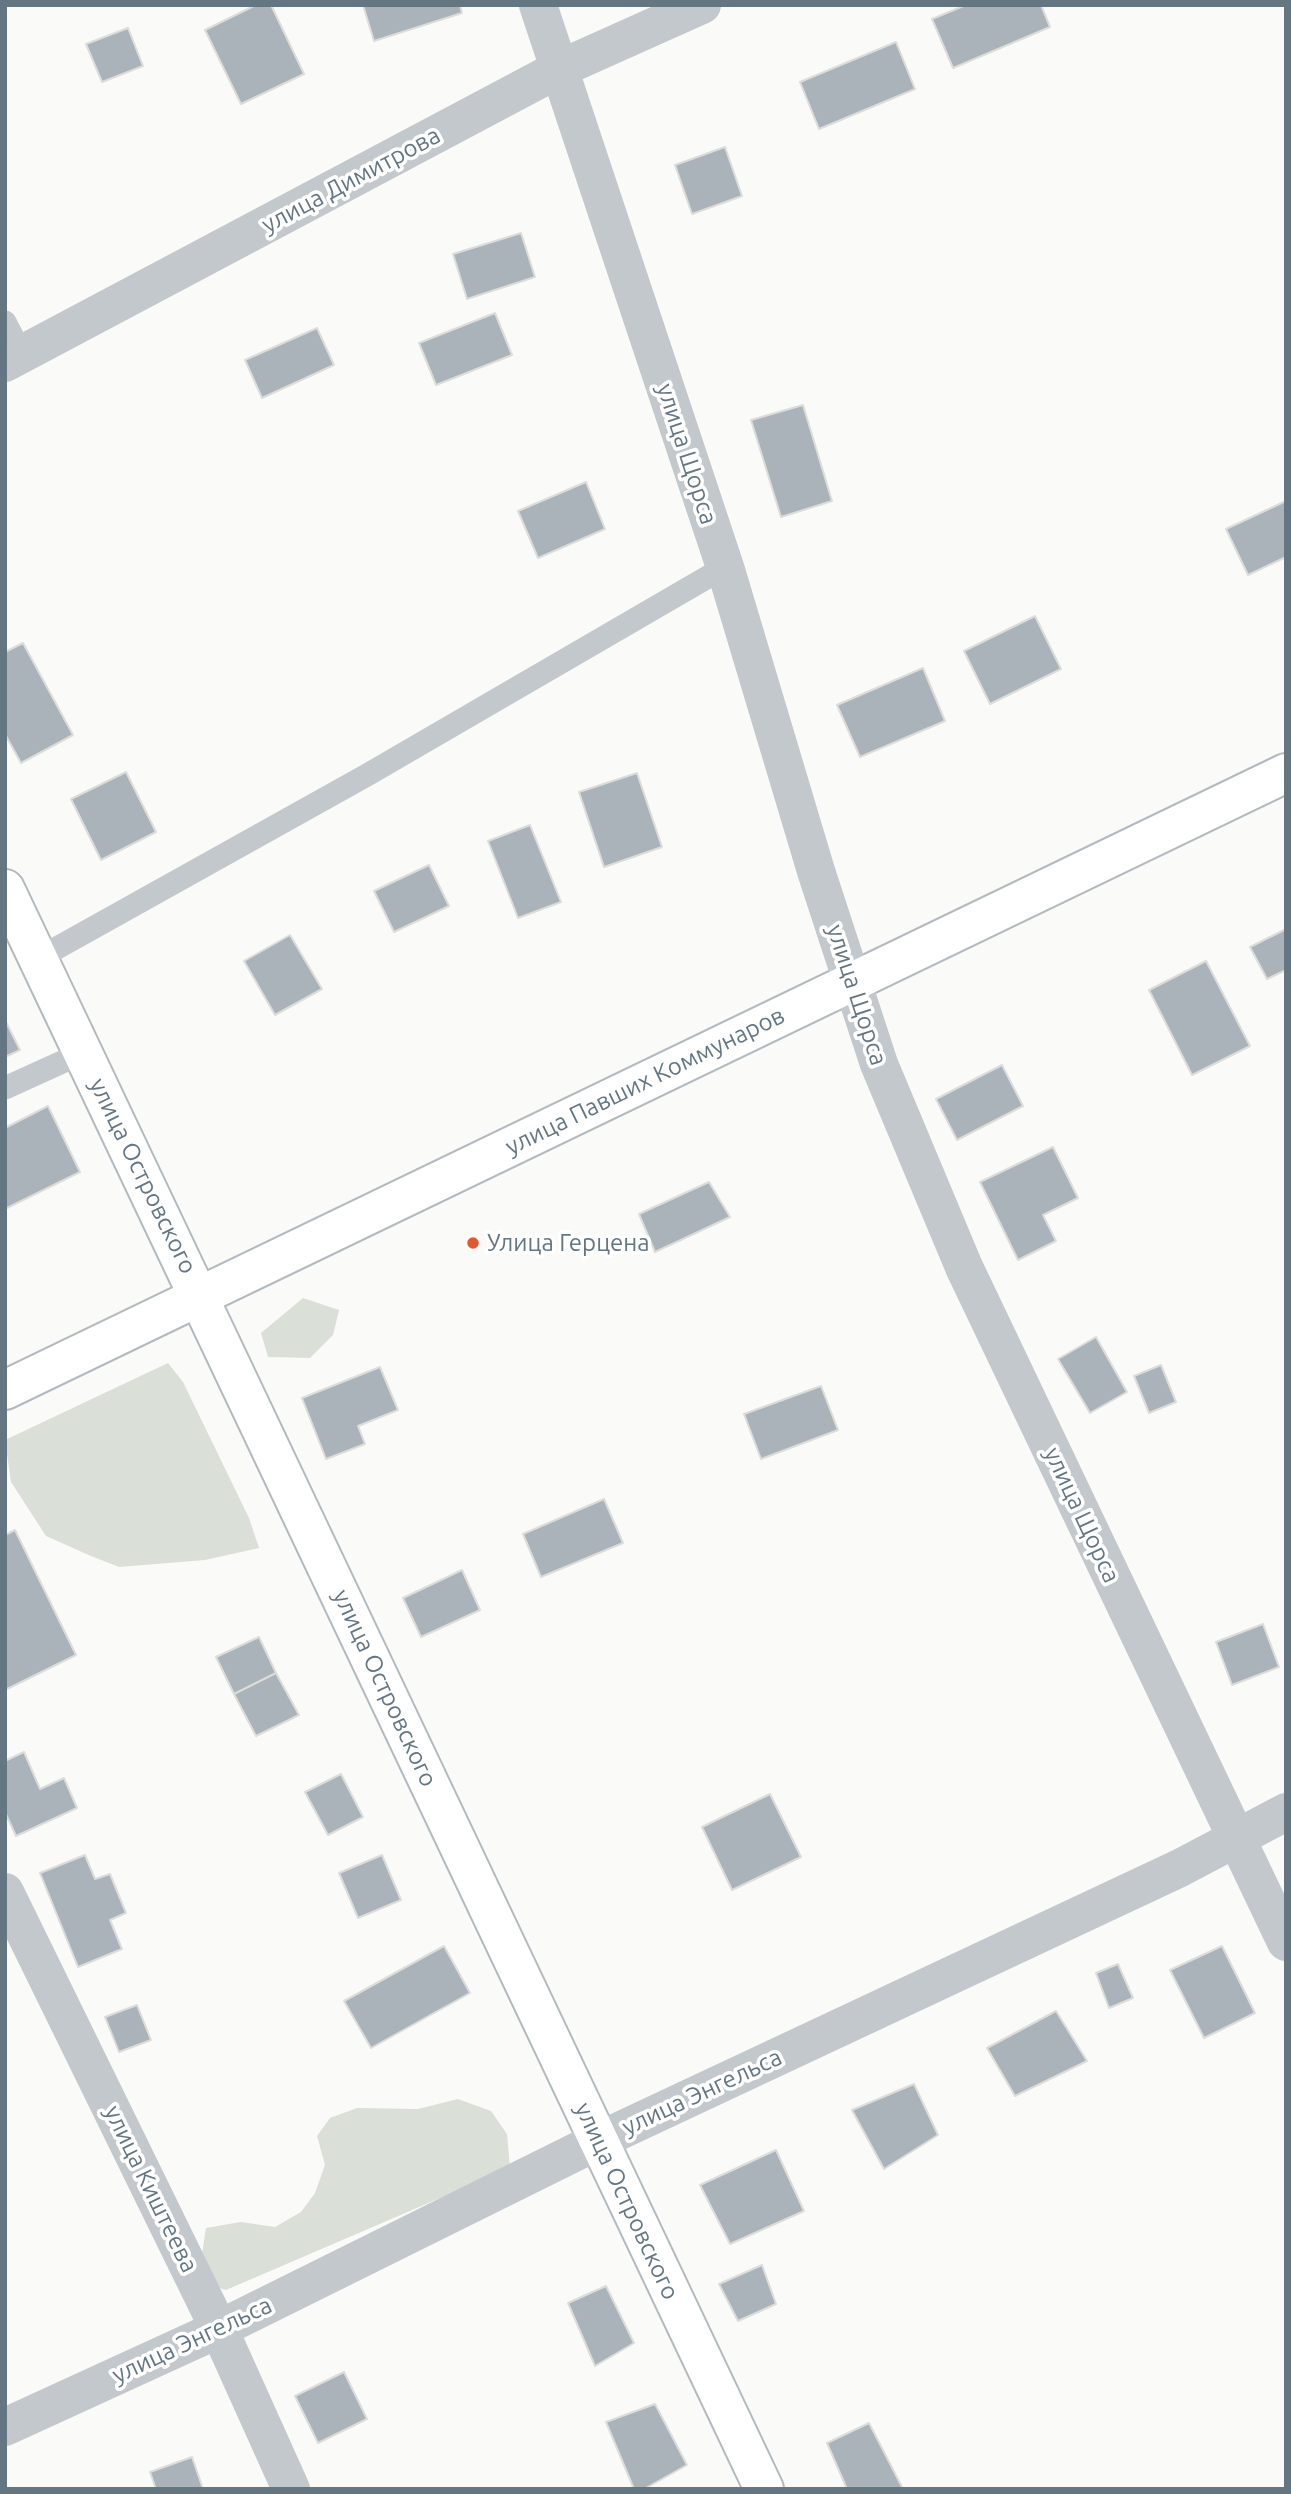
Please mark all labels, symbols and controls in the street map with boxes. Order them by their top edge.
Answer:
street label: улица Димитрова [257,121,445,239]
street label: улица Щорса [651,380,723,528]
street label: улица Щорса [821,921,893,1069]
street label: улица Павших Коммунаров [501,1001,789,1161]
street label: улица Островского [83,1073,203,1279]
place label: Улица Герцена [487,1229,650,1257]
marker: Улица Герцена [465,1235,481,1251]
street label: улица Щорса [1038,1443,1126,1587]
street label: улица Островского [327,1585,443,1791]
street label: улица Энгельса [618,2042,786,2142]
street label: улица Островского [569,2098,685,2304]
street label: улица Киштеева [98,2101,204,2277]
street label: улица Энгельса [108,2290,276,2390]

